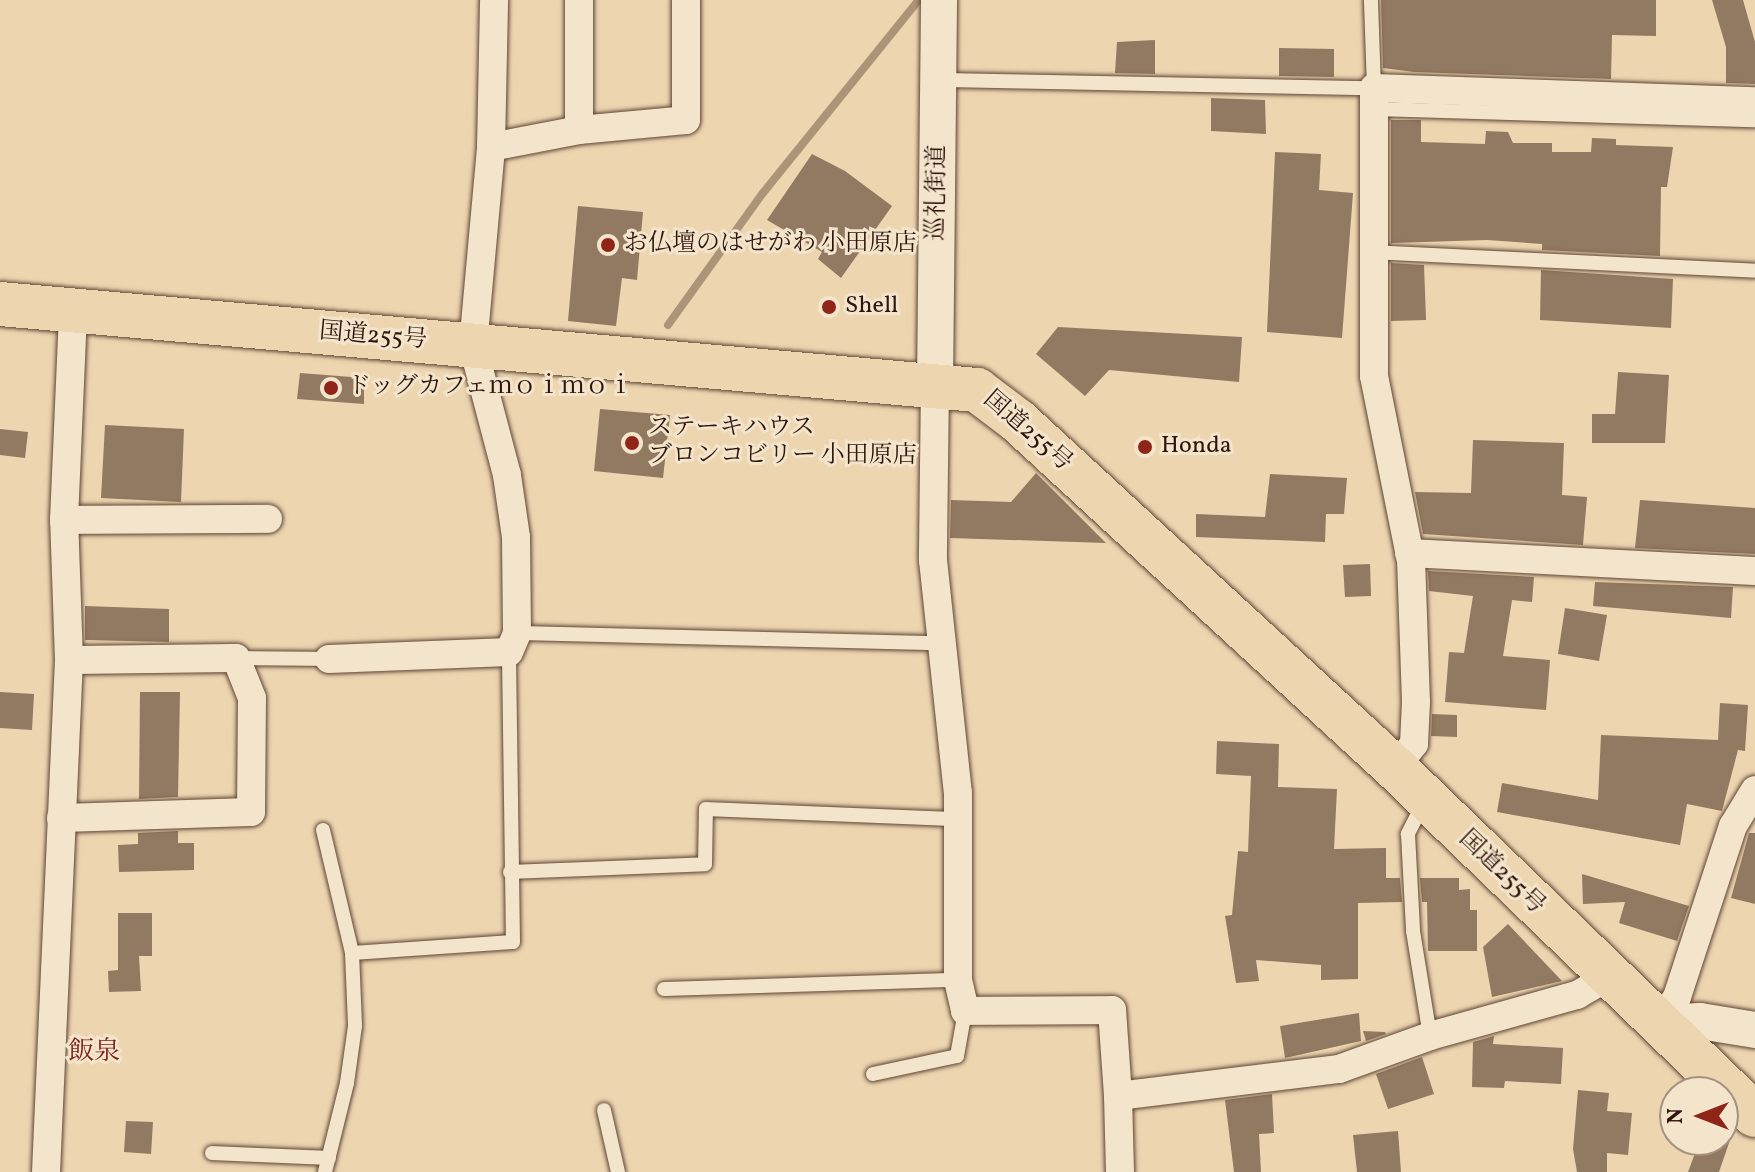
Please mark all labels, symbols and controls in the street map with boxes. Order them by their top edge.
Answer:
street label: 巡礼街道 [923,145,953,241]
place label: お仏壇のはせがわ 小田原店 [624,231,917,259]
marker: お仏壇のはせがわ 小田原店 [599,236,617,254]
place label: Shell [845,293,898,321]
marker: Shell [820,298,838,316]
street label: 国道255号 [318,318,428,356]
place label: ドッグカフェｍｏｉｍｏｉ [347,374,635,402]
marker: ドッグカフェｍｏｉｍｏｉ [322,379,340,397]
street label: 国道255号 [977,386,1077,478]
place label: ステーキハウス ブロンコビリー 小田原店 [648,415,917,471]
place label: Honda [1161,433,1232,461]
marker: ステーキハウス ブロンコビリー 小田原店 [623,434,641,452]
marker: Honda [1136,438,1154,456]
street label: 国道255号 [1452,825,1550,921]
district label: 飯泉 [68,1037,120,1069]
north arrow [1659,1076,1739,1156]
text: N [1661,1108,1692,1124]

